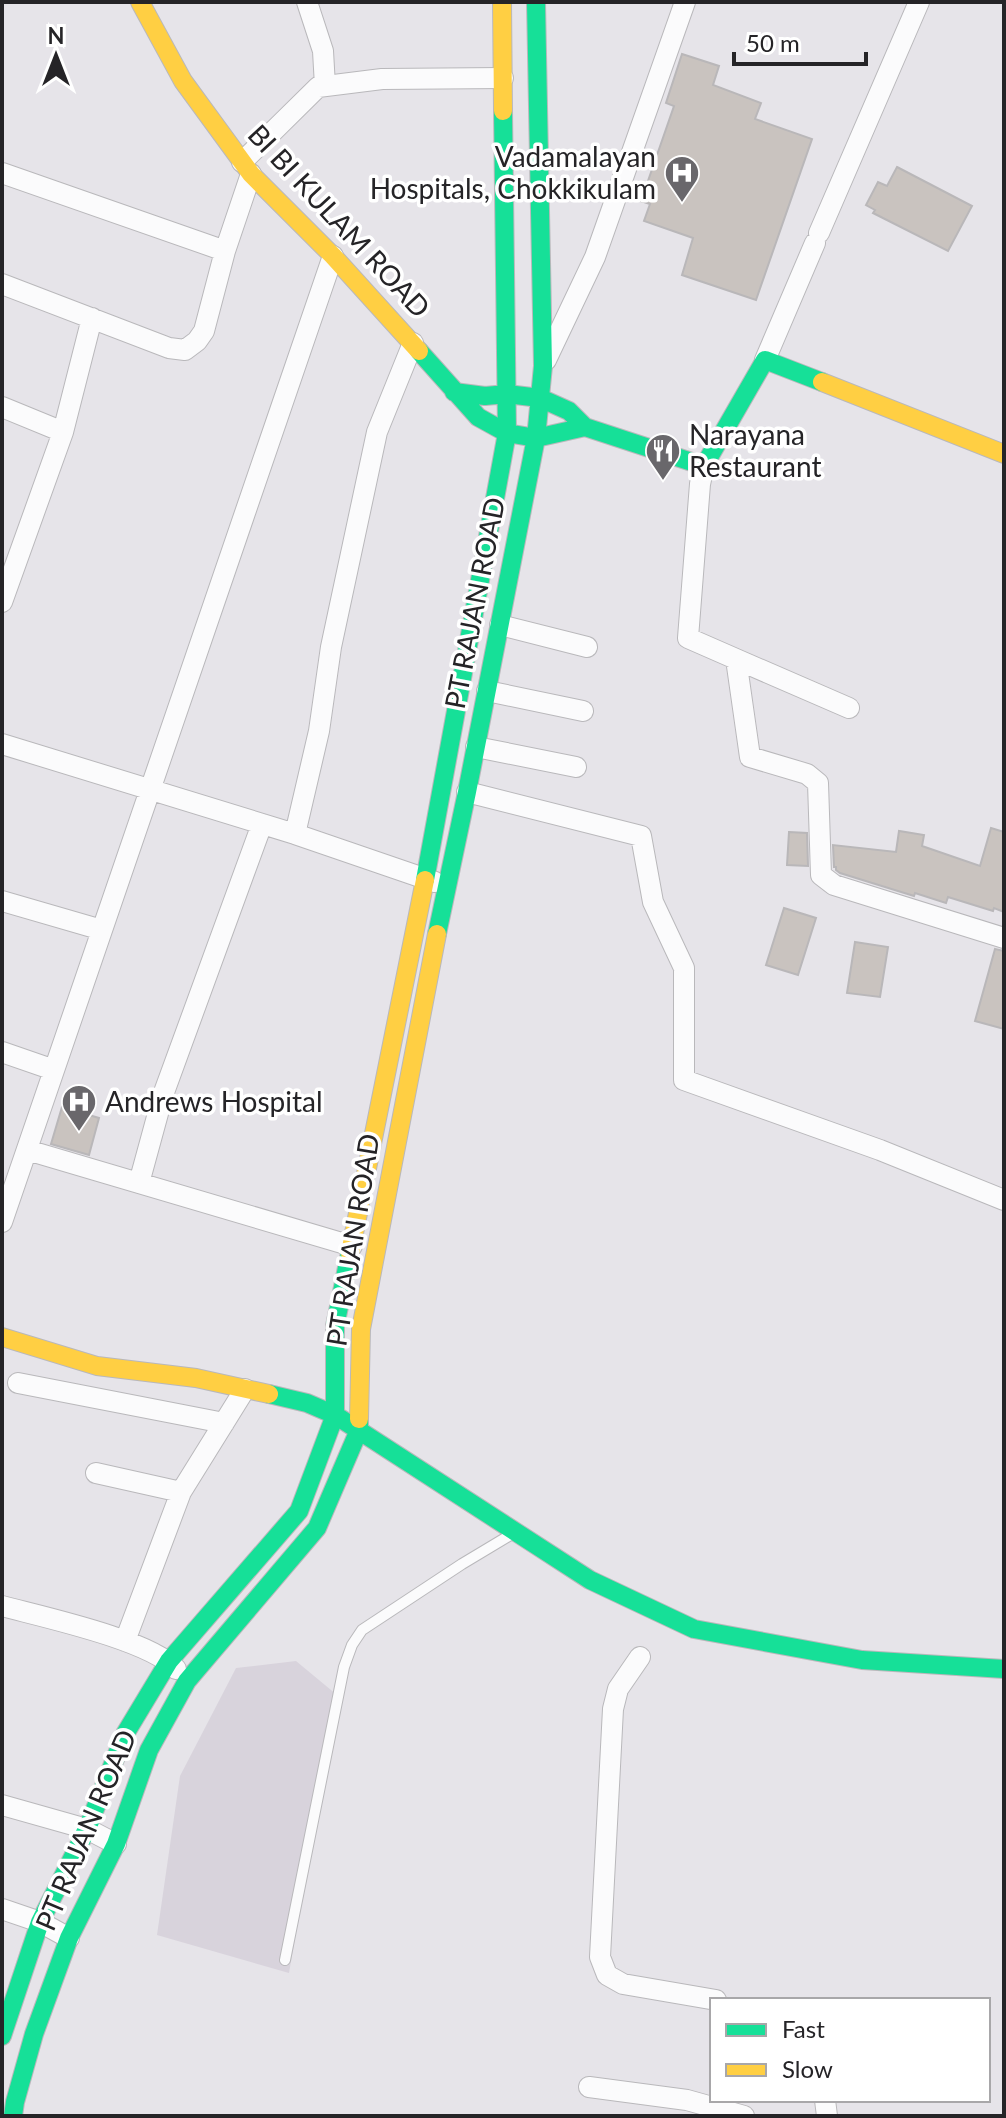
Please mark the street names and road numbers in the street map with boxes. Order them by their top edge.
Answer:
street label: BI BI KULAM ROAD [242,117,438,324]
street label: PT RAJAN ROAD [437,494,511,711]
street label: PT RAJAN ROAD [318,1131,386,1349]
street label: PT RAJAN ROAD [27,1724,143,1935]

